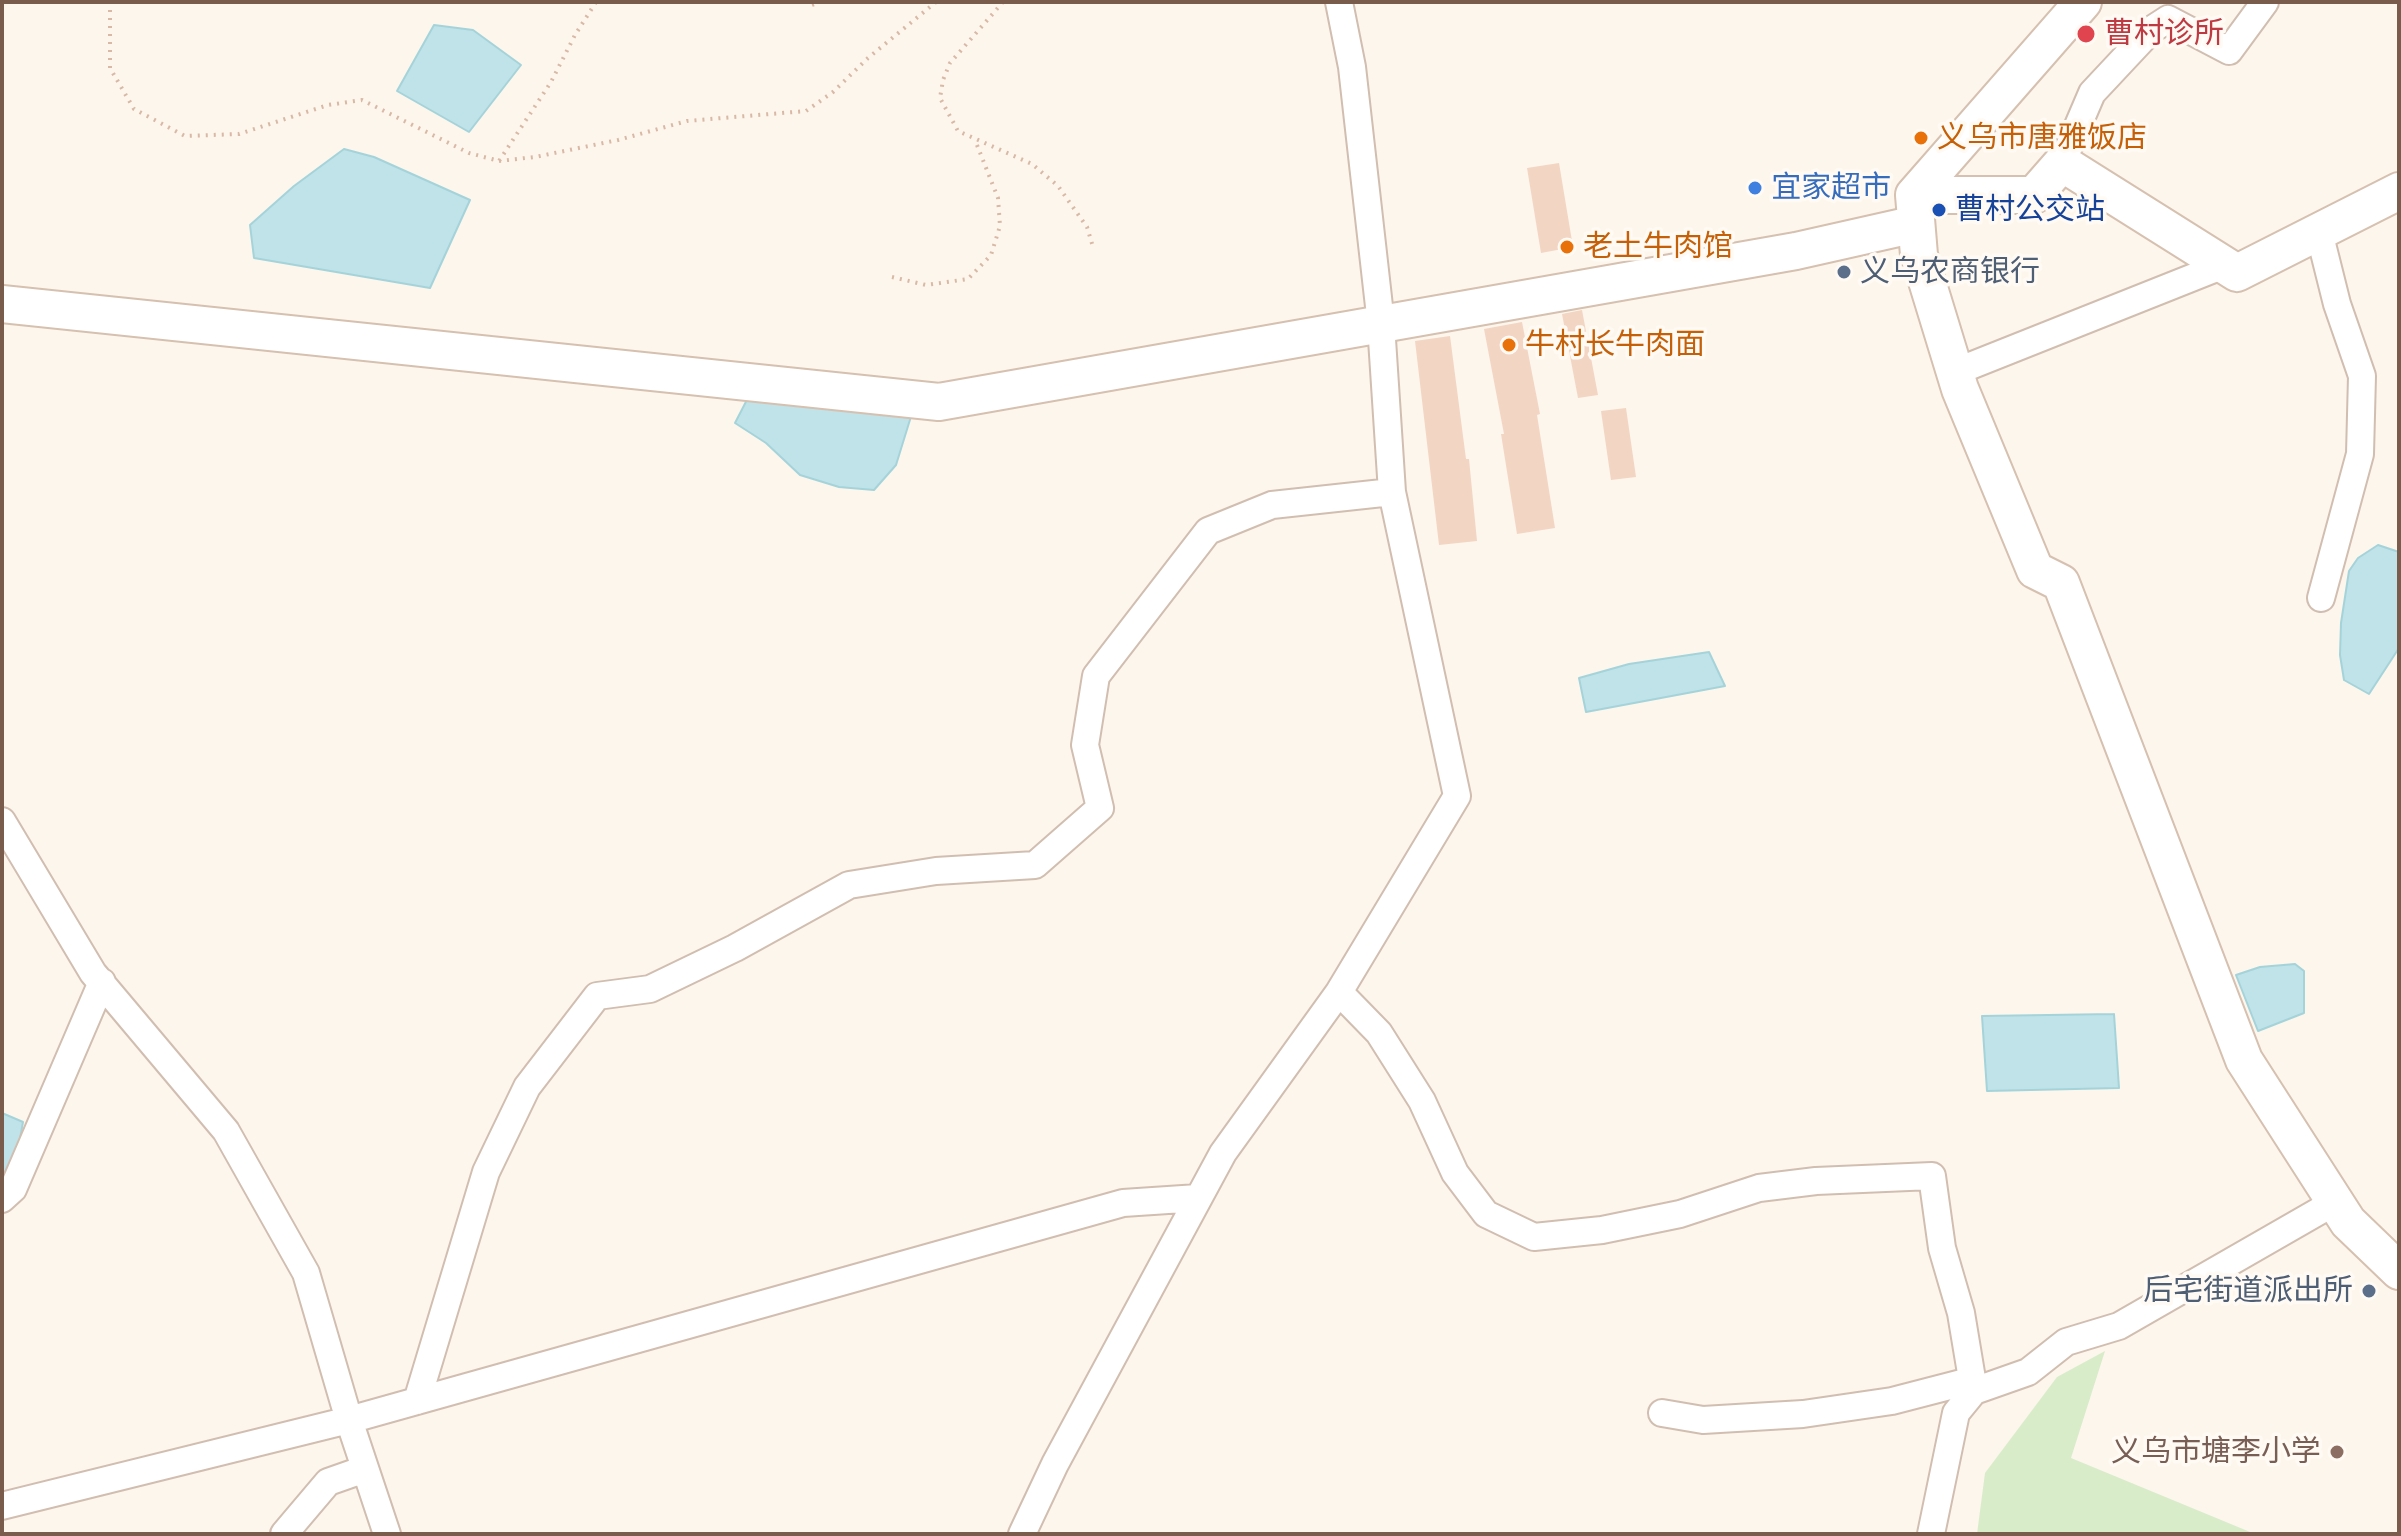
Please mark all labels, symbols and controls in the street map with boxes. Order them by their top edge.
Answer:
place label: 曹村诊所 [2104,16,2224,52]
marker: 曹村诊所 [2075,23,2097,45]
place label: 义乌市唐雅饭店 [1937,120,2147,156]
marker: 义乌市唐雅饭店 [1912,129,1930,147]
place label: 宜家超市 [1771,170,1891,206]
marker: 宜家超市 [1746,179,1764,197]
place label: 曹村公交站 [1955,192,2105,228]
marker: 曹村公交站 [1930,201,1948,219]
place label: 老土牛肉馆 [1583,229,1733,265]
marker: 老土牛肉馆 [1558,238,1576,256]
place label: 义乌农商银行 [1860,254,2040,290]
marker: 义乌农商银行 [1835,263,1853,281]
place label: 牛村长牛肉面 [1525,327,1705,363]
marker: 牛村长牛肉面 [1500,336,1518,354]
place label: 后宅街道派出所 [2143,1273,2353,1309]
marker: 后宅街道派出所 [2360,1282,2378,1300]
place label: 义乌市塘李小学 [2111,1434,2321,1470]
marker: 义乌市塘李小学 [2328,1443,2346,1461]

